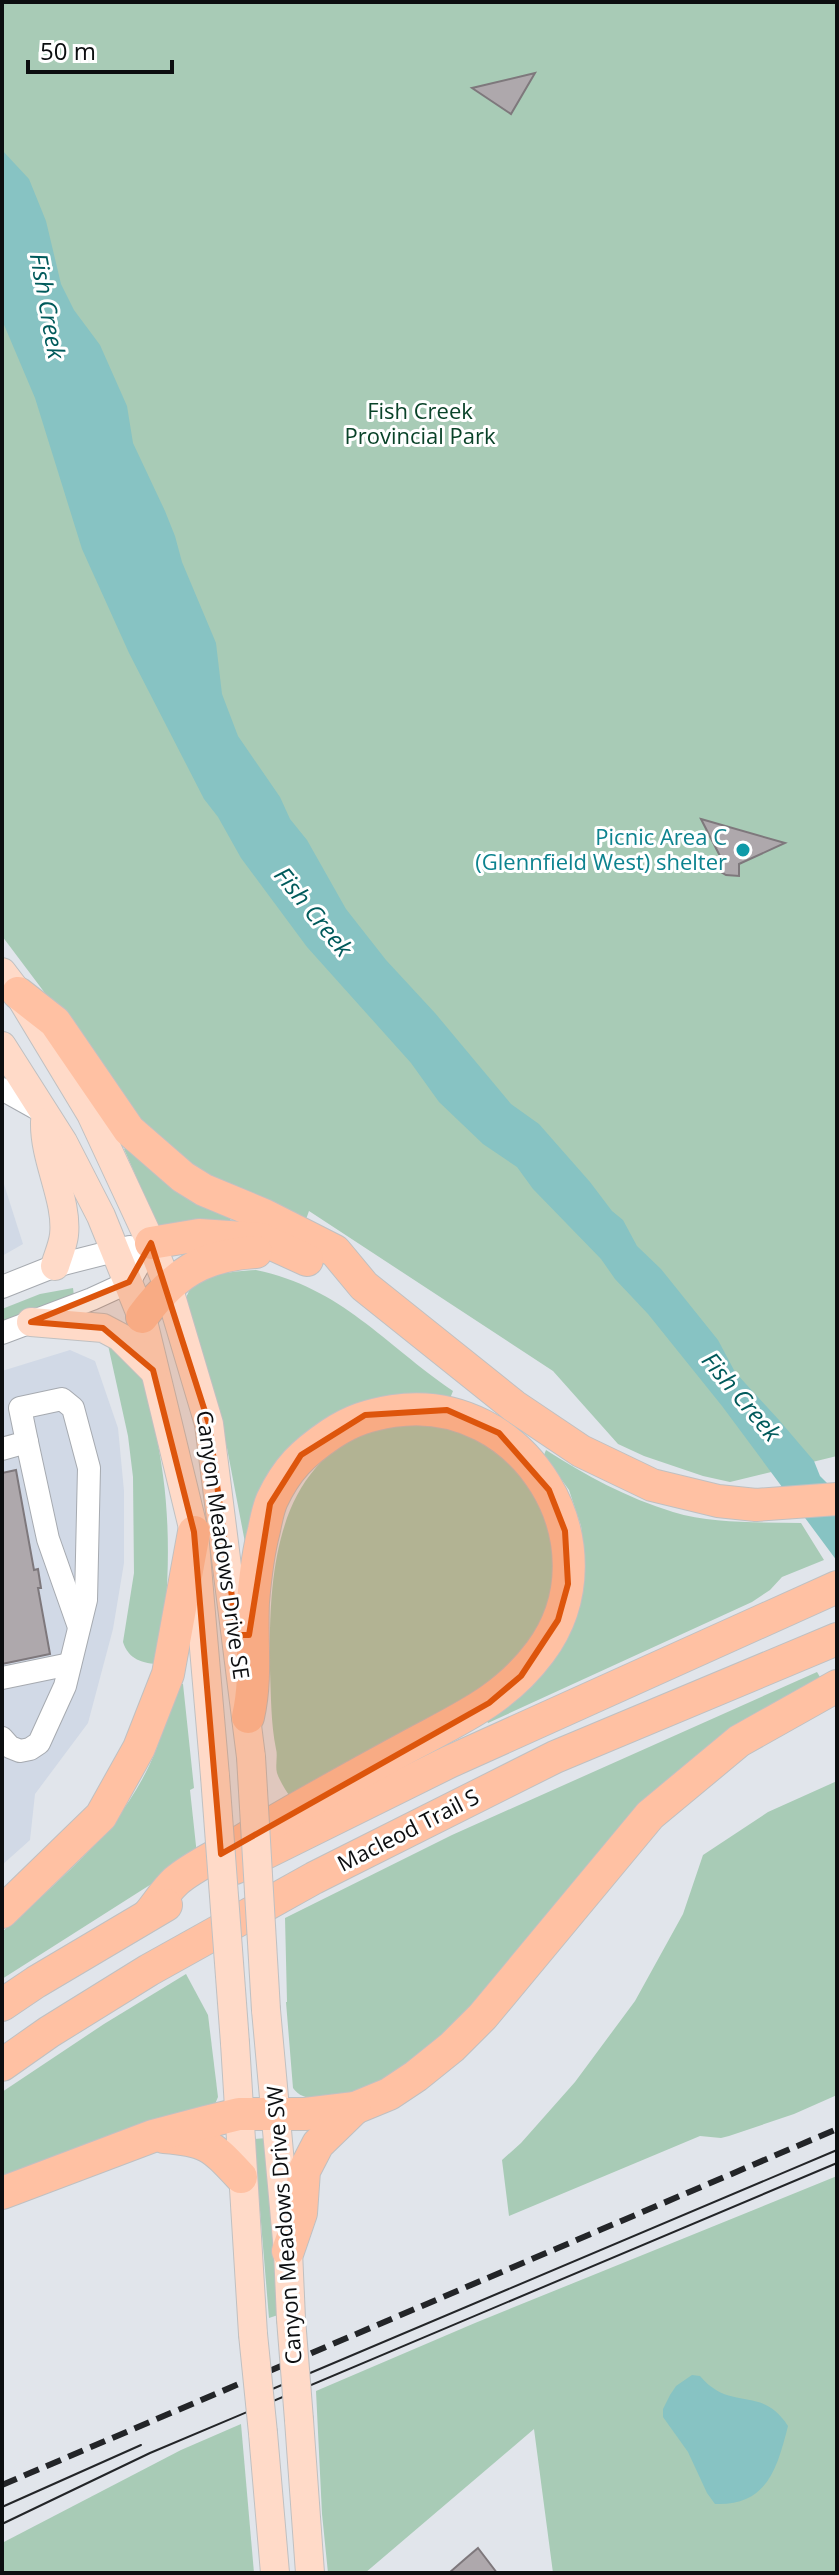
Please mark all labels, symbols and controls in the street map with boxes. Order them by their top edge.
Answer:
scale bar [28,24,172,74]
text: 50 m [40,34,96,67]
water label: Fish Creek [23,250,74,363]
park label: Fish Creek Provincial Park [344,395,496,450]
place label: Picnic Area C (Glennfield West) shelter [475,821,727,876]
marker: Picnic Area C (Glennfield West) shelter [734,841,752,859]
water label: Fish Creek [268,859,362,964]
water label: Fish Creek [695,1344,790,1449]
street label: Canyon Meadows Drive SE [190,1408,258,1681]
street label: Macleod Trail S [332,1781,483,1878]
street label: Canyon Meadows Drive SW [258,2085,308,2365]

